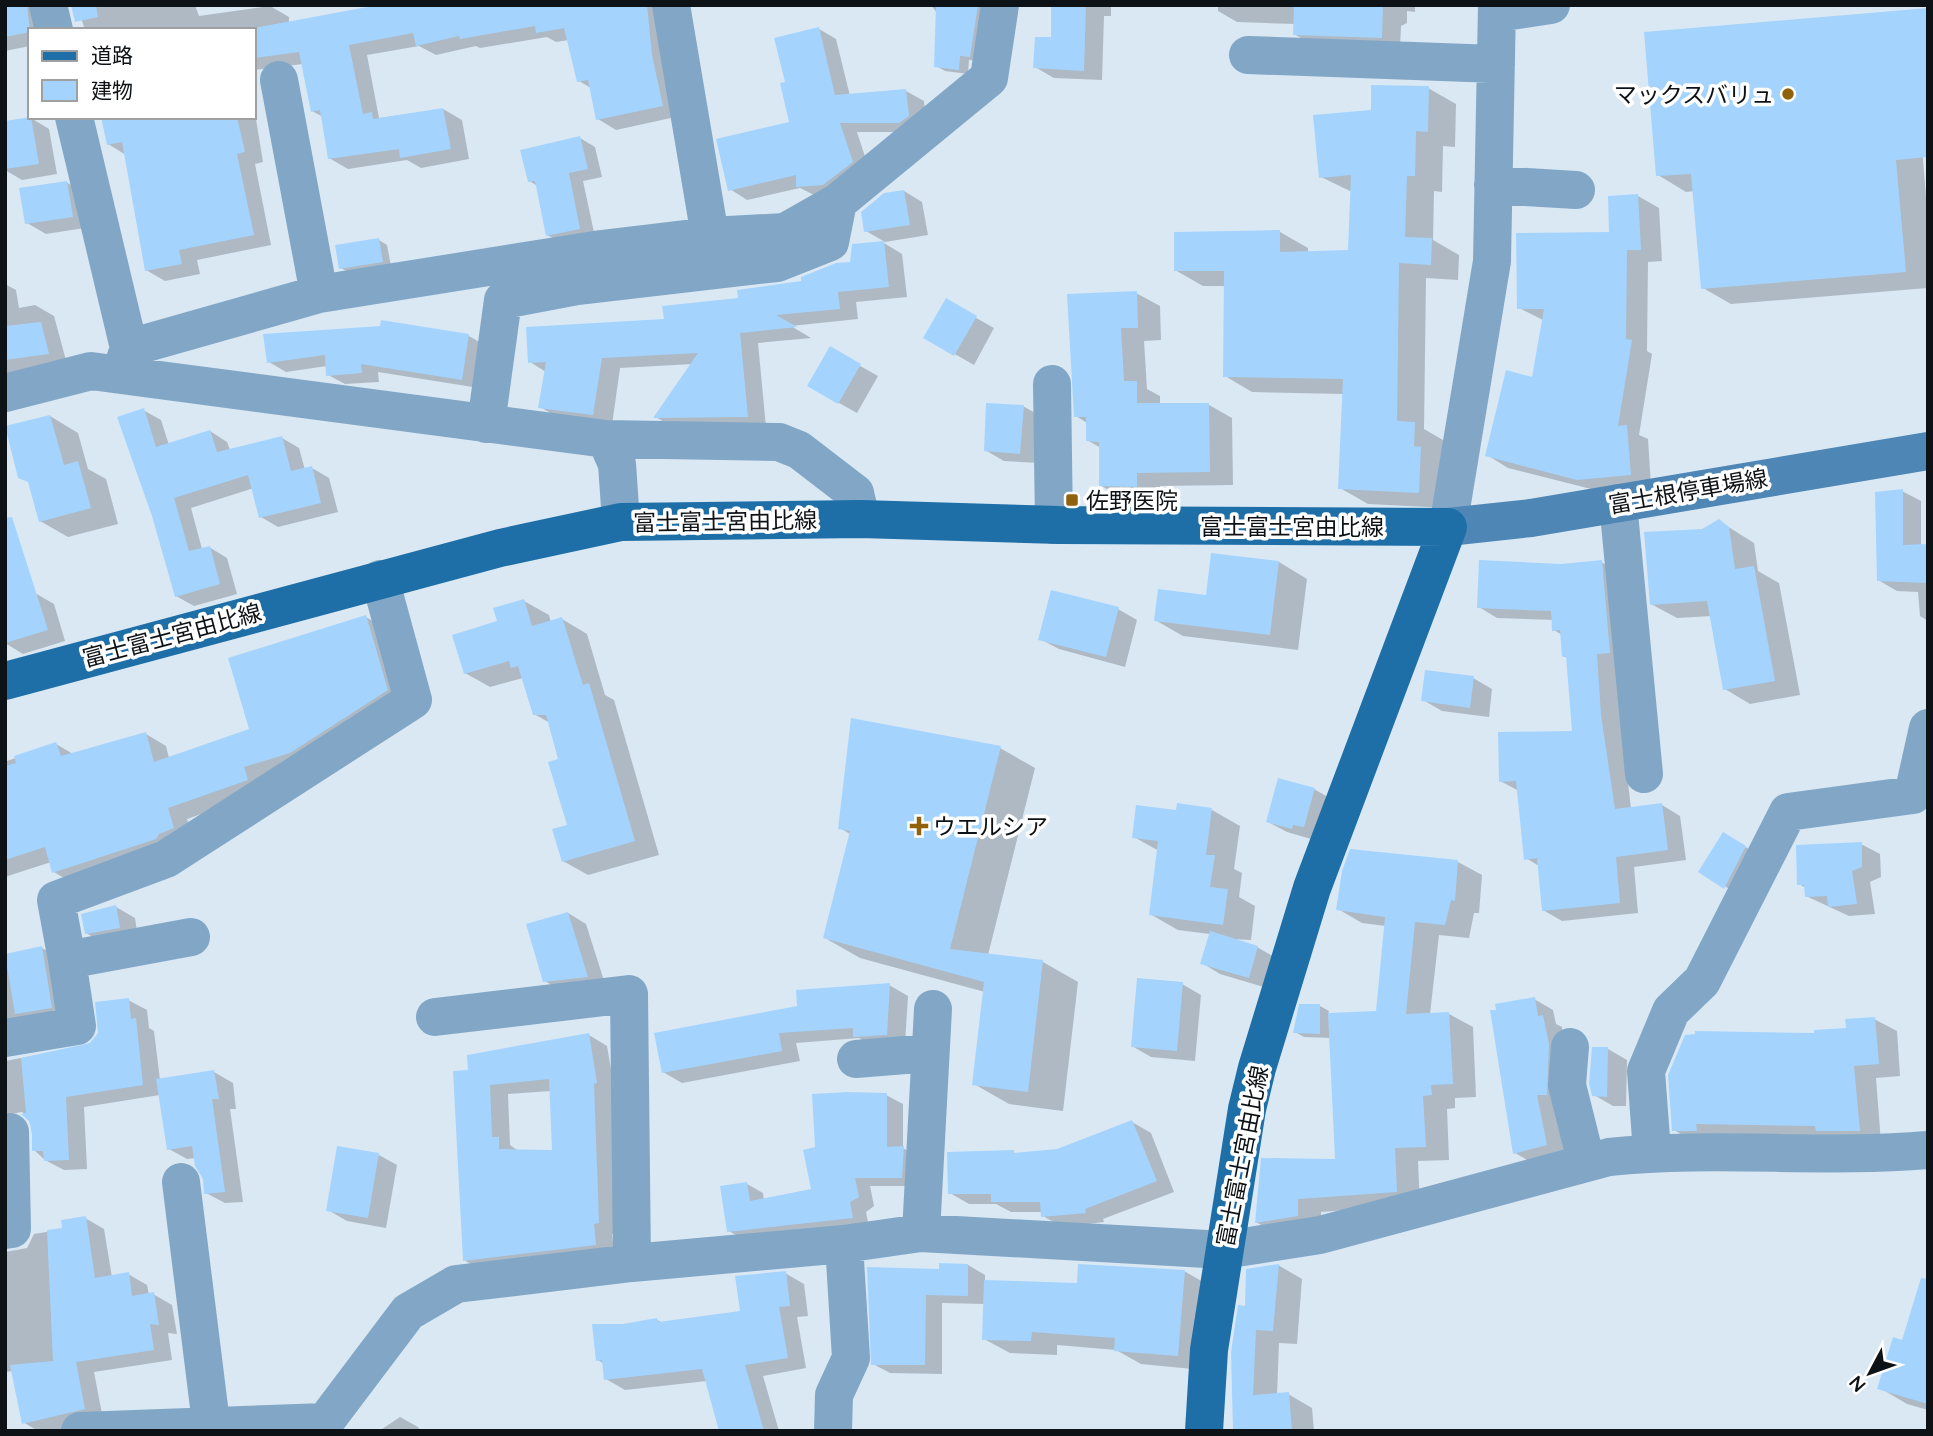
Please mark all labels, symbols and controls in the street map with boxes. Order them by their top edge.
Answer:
legend [28,28,256,119]
text: 道路 [91,42,133,68]
text: 建物 [91,77,133,103]
place label: マックスバリュ [1614,80,1774,109]
marker: マックスバリュ [1780,86,1796,102]
street label: 富士根停車場線 [1606,463,1770,519]
place label: 佐野医院 [1086,486,1178,515]
marker: 佐野医院 [1064,492,1080,508]
street label: 富士富士宮由比線 [633,505,817,537]
street label: 富士富士宮由比線 [1200,512,1384,541]
street label: 富士富士宮由比線 [79,597,265,673]
place label: ウエルシア [933,812,1048,841]
marker: ウエルシア [911,818,927,834]
street label: 富士富士宮由比線 [1210,1063,1274,1249]
north arrow [1835,1338,1905,1408]
text: N [1844,1371,1871,1397]

